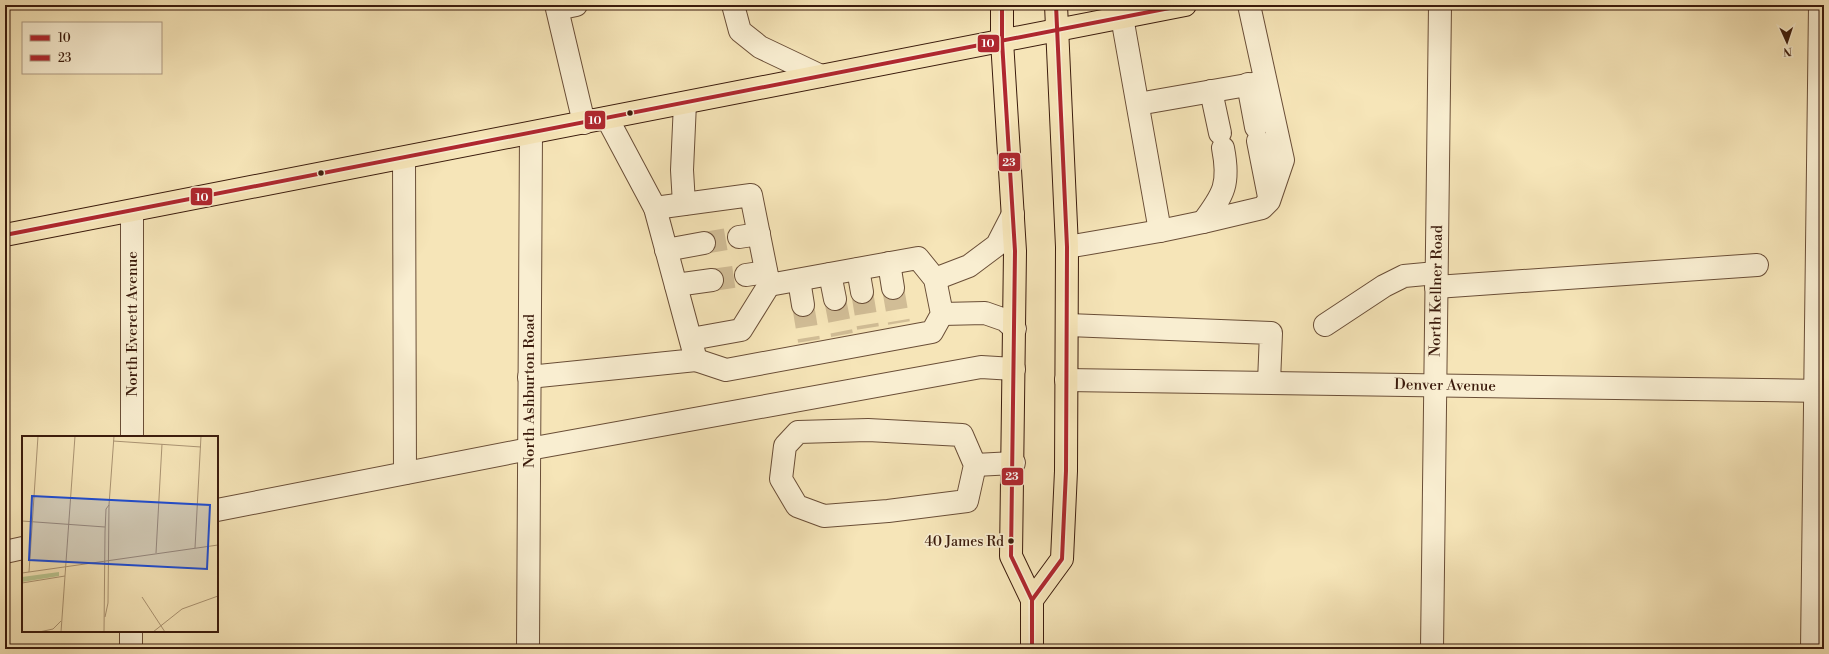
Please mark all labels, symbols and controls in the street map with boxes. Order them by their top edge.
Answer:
legend [22,22,162,74]
north arrow [1767,22,1807,62]
text: 10 [58,31,71,46]
line badge: 10 [977,34,1000,53]
text: 10 [982,37,994,51]
text: N [1782,44,1792,58]
text: 23 [58,51,72,66]
unlabelled marker [625,108,635,118]
line badge: 10 [584,110,606,130]
text: 10 [589,114,601,128]
line badge: 23 [998,152,1021,172]
text: 23 [1002,156,1016,170]
unlabelled marker [316,168,326,178]
line badge: 10 [190,187,213,206]
text: 10 [196,191,208,205]
street label: North Kellner Road [1426,224,1447,357]
street label: North Everett Avenue [123,251,142,397]
street label: North Ashburton Road [520,314,539,468]
street label: Denver Avenue [1394,375,1496,396]
inset map [22,436,218,632]
line badge: 23 [1001,467,1024,486]
text: 23 [1005,470,1019,484]
place label: 40 James Rd [925,533,1004,551]
marker: 40 James Rd [1006,536,1016,546]

